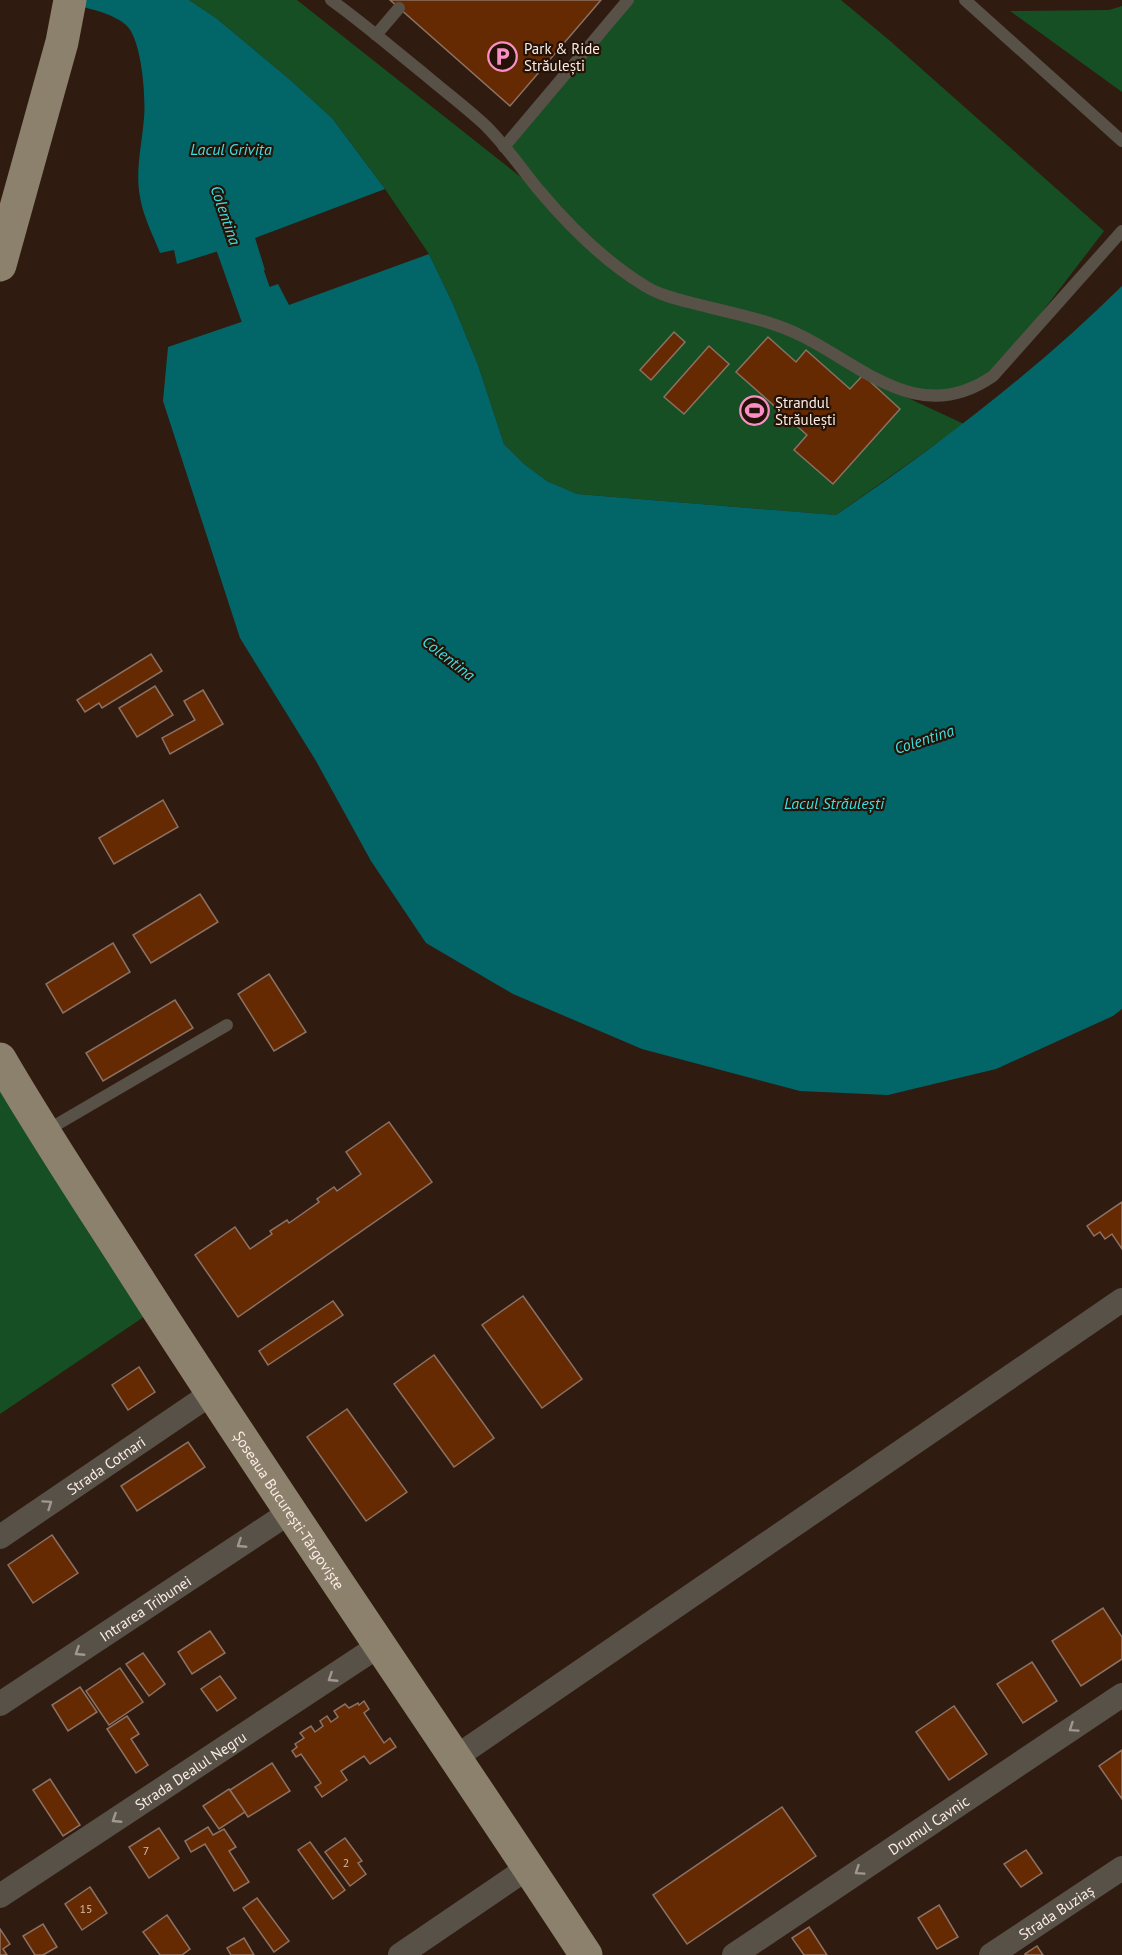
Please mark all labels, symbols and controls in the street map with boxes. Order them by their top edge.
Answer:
place label: Park & Ride Străulești [524,39,600,75]
parking icon: Park & Ride Străulești [487,41,519,73]
water label: Lacul Grivița [190,139,272,159]
water label: Colentina [207,183,246,247]
place label: Ștrandul Străulești [775,393,836,429]
sports icon: Ștrandul Străulești [738,395,770,427]
water label: Colentina [419,631,480,685]
water label: Colentina [892,720,956,758]
water label: Lacul Străulești [784,793,885,813]
street label: Șoseaua București-Târgoviște [230,1427,349,1593]
street label: Strada Cotnari [63,1432,149,1499]
one-way arrow [42,1500,53,1511]
one-way arrow [237,1537,248,1548]
street label: Intrarea Tribunei [96,1571,195,1645]
one-way arrow [75,1644,85,1656]
one-way arrow [327,1670,338,1681]
one-way arrow [1069,1721,1080,1732]
street label: Strada Dealul Negru [131,1727,250,1814]
street label: Drumul Cavnic [884,1791,973,1859]
one-way arrow [112,1812,122,1824]
house number: 7 [143,1843,149,1858]
house number: 2 [343,1855,349,1870]
one-way arrow [855,1864,865,1876]
street label: Strada Buziaș [1015,1880,1097,1944]
house number: 15 [79,1901,93,1916]

